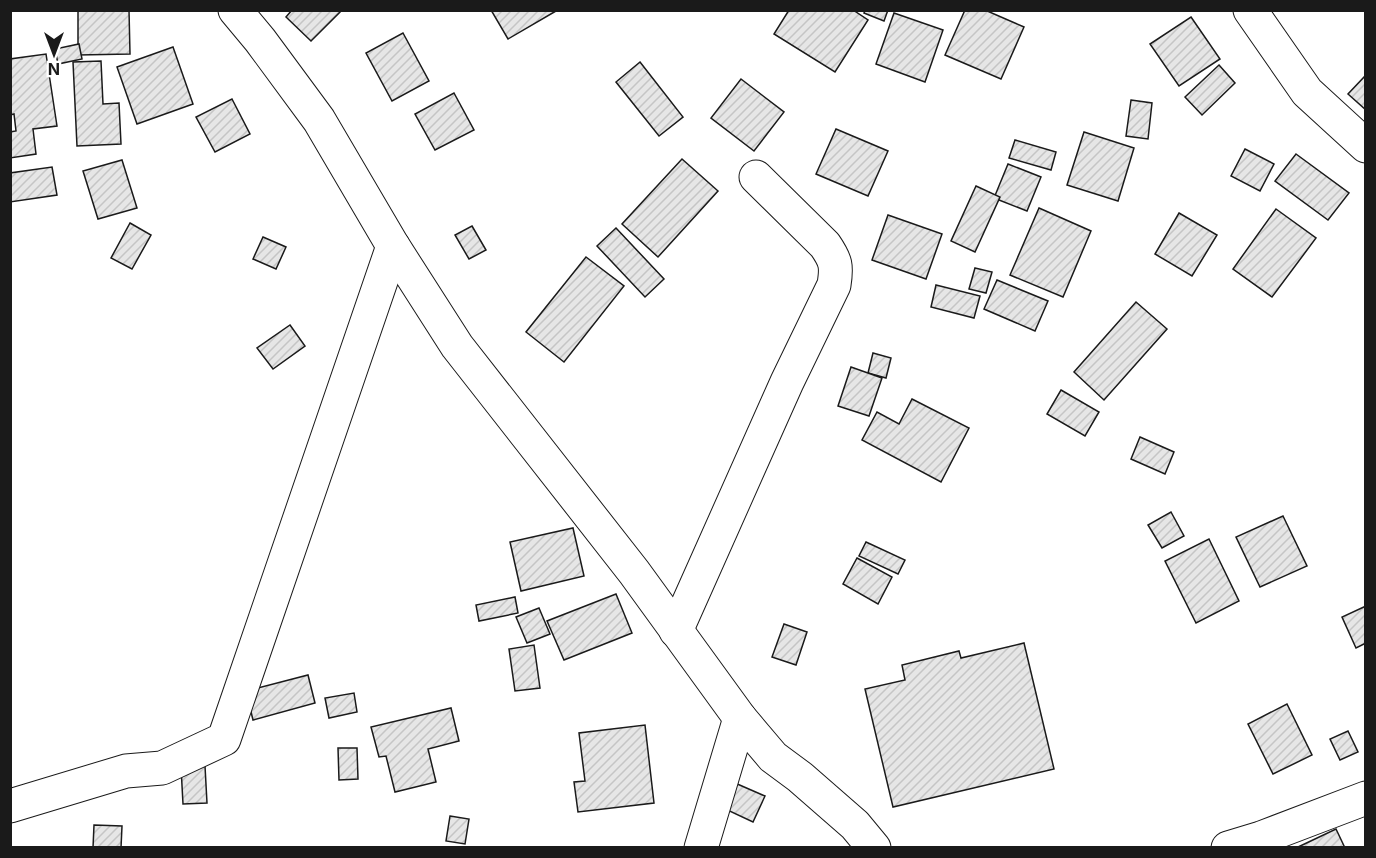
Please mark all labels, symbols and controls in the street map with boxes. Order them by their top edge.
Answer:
north arrow [24,24,84,84]
text: N [48,59,60,79]

